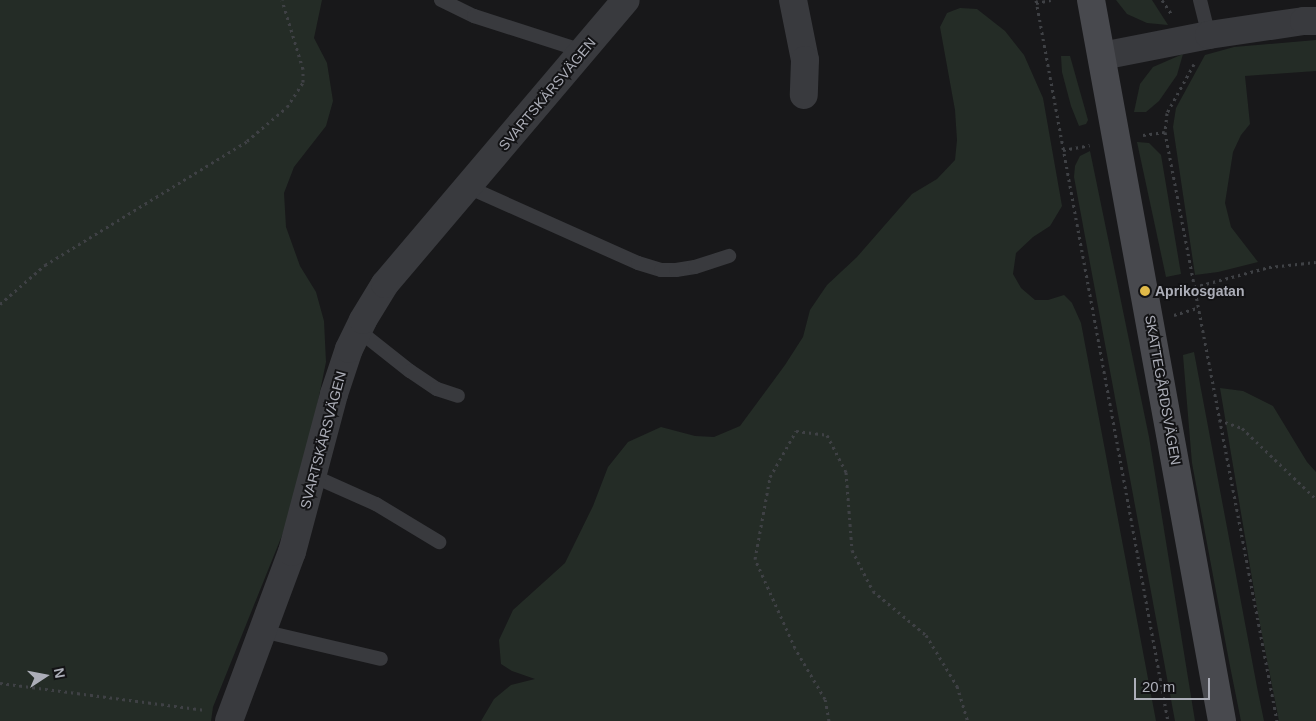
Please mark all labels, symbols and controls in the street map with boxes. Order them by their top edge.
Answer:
street label: SVARTSKÄRSVÄGEN [495,34,599,154]
place label: Aprikosgatan [1155,283,1244,299]
marker: Aprikosgatan [1139,285,1151,297]
street label: SKATTEGÅRDSVÄGEN [1142,314,1184,466]
street label: SVARTSKÄRSVÄGEN [297,369,349,511]
north arrow [20,651,70,701]
text: N [51,667,69,680]
scale bar [1136,668,1212,700]
text: 20 m [1142,678,1175,695]

